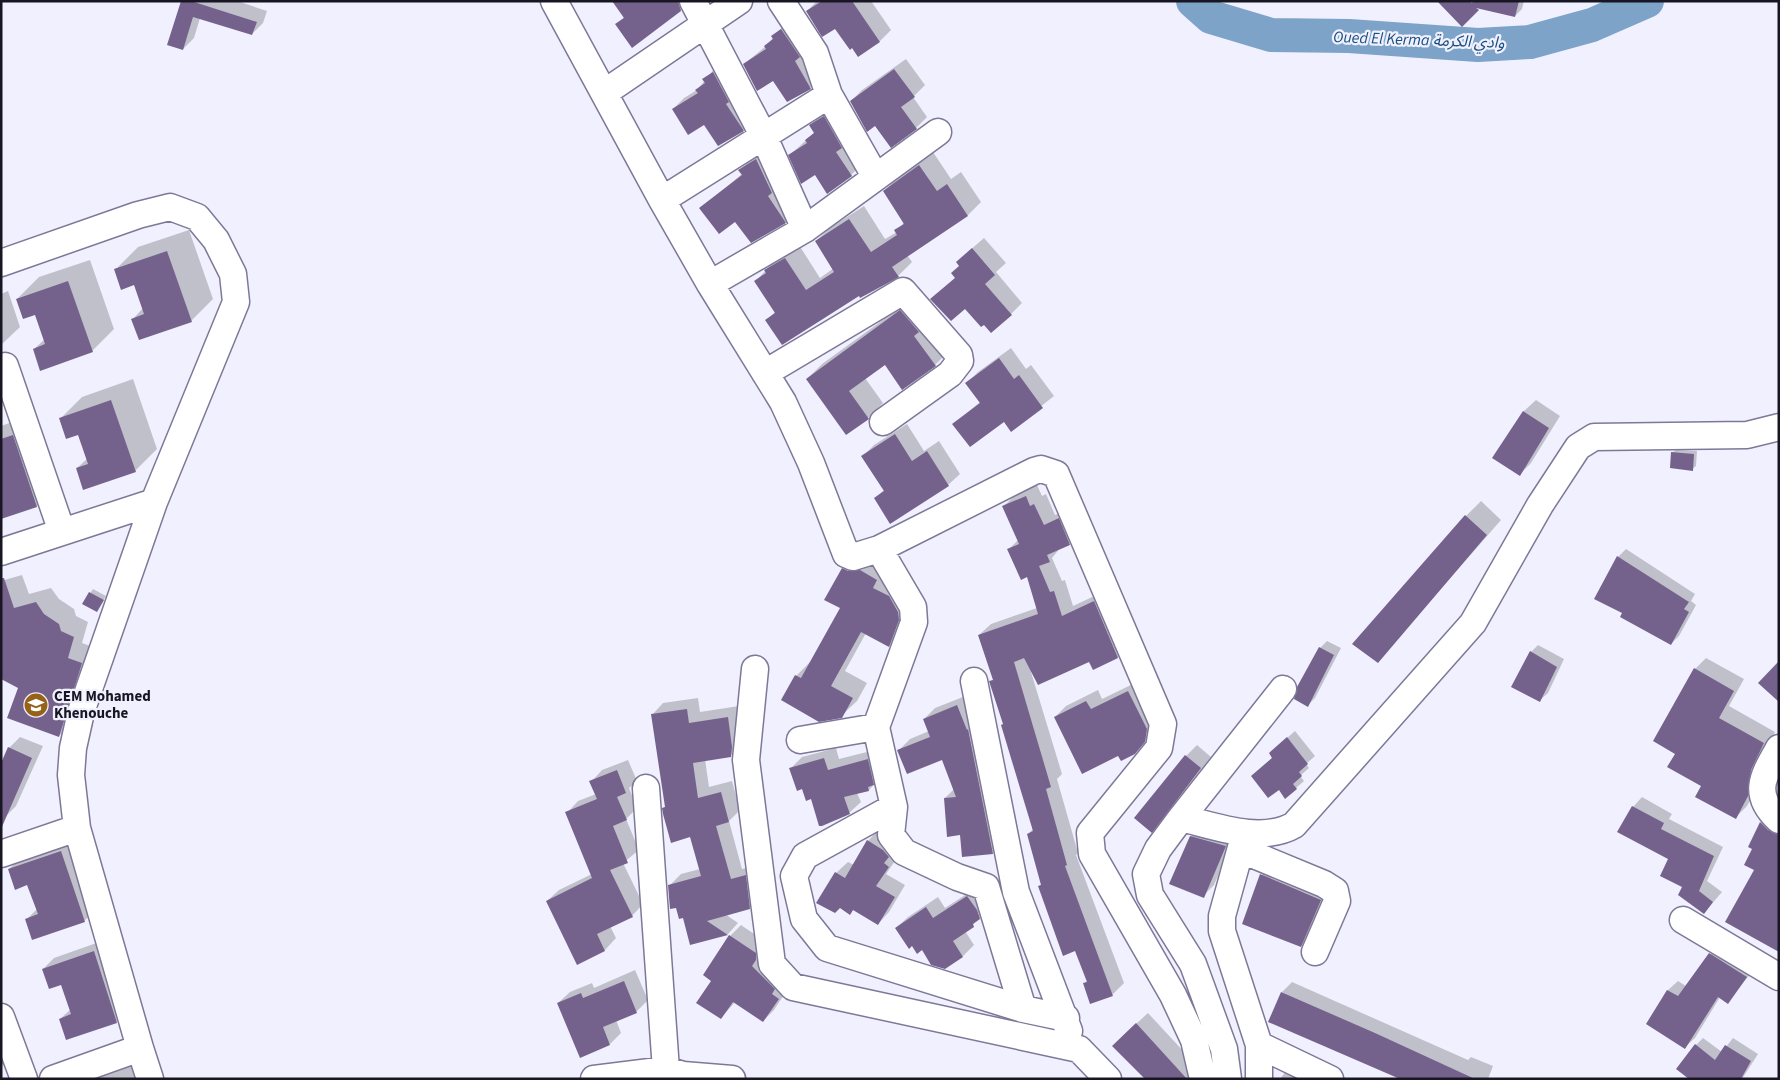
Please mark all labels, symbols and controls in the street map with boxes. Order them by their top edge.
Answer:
water label: Oued El Kerma وادي الكرمة [1333,26,1505,56]
place label: CEM Mohamed Khenouche [54,686,151,724]
school or university icon: CEM Mohamed Khenouche [23,692,49,718]

